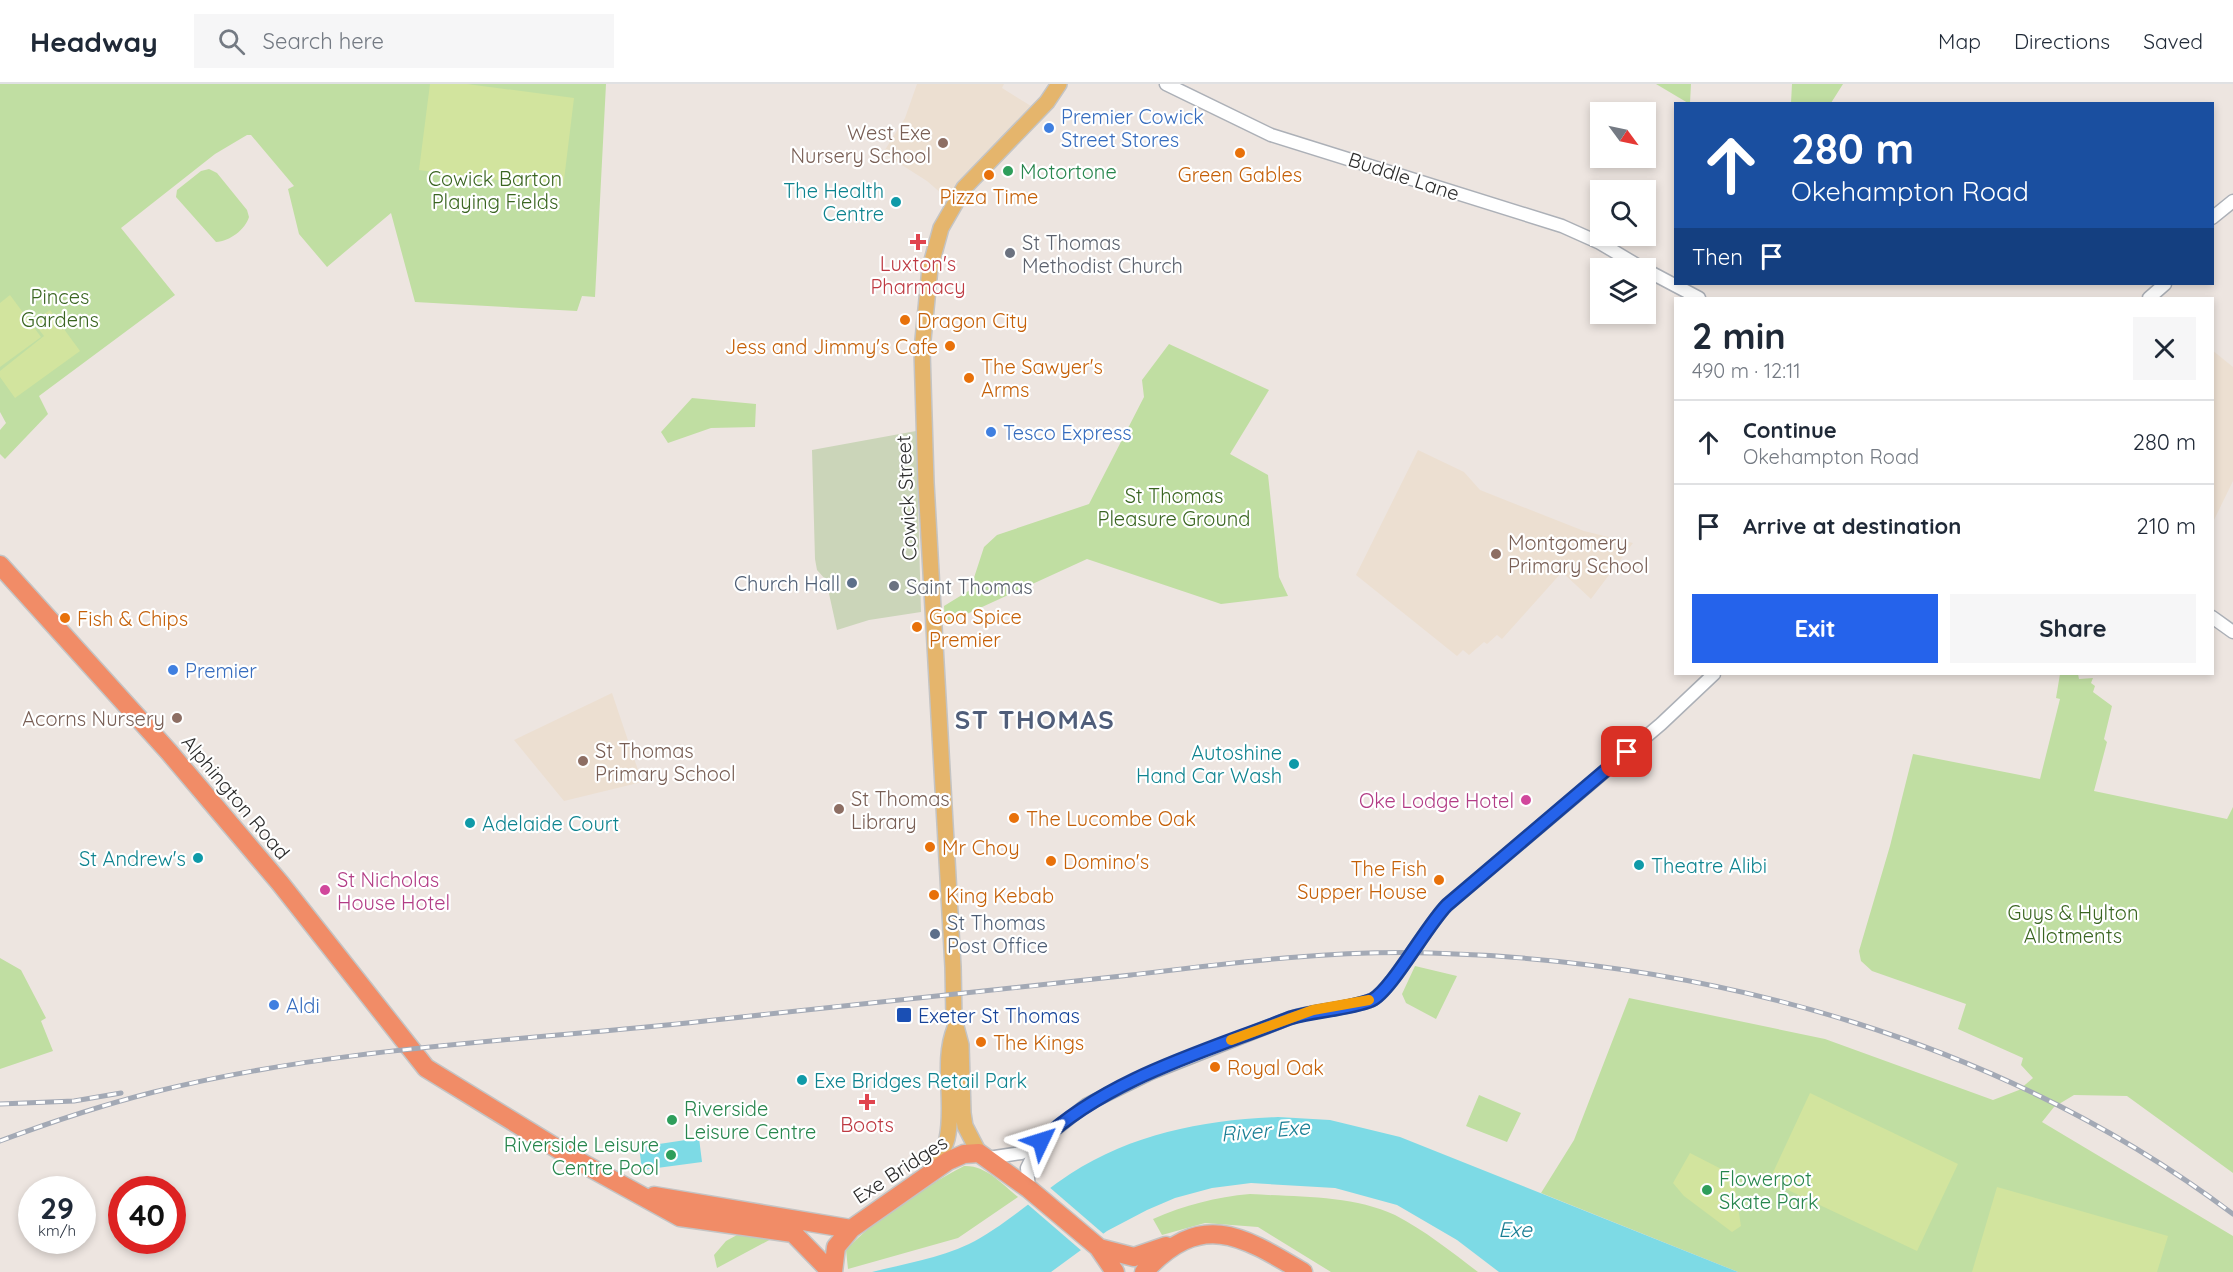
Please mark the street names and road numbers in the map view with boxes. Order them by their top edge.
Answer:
street label: Buddle Lane [1345,146,1463,206]
street label: Cowick Street [890,434,922,561]
street label: Alphington Road [177,730,295,864]
street label: Exe Bridges [848,1129,952,1209]

